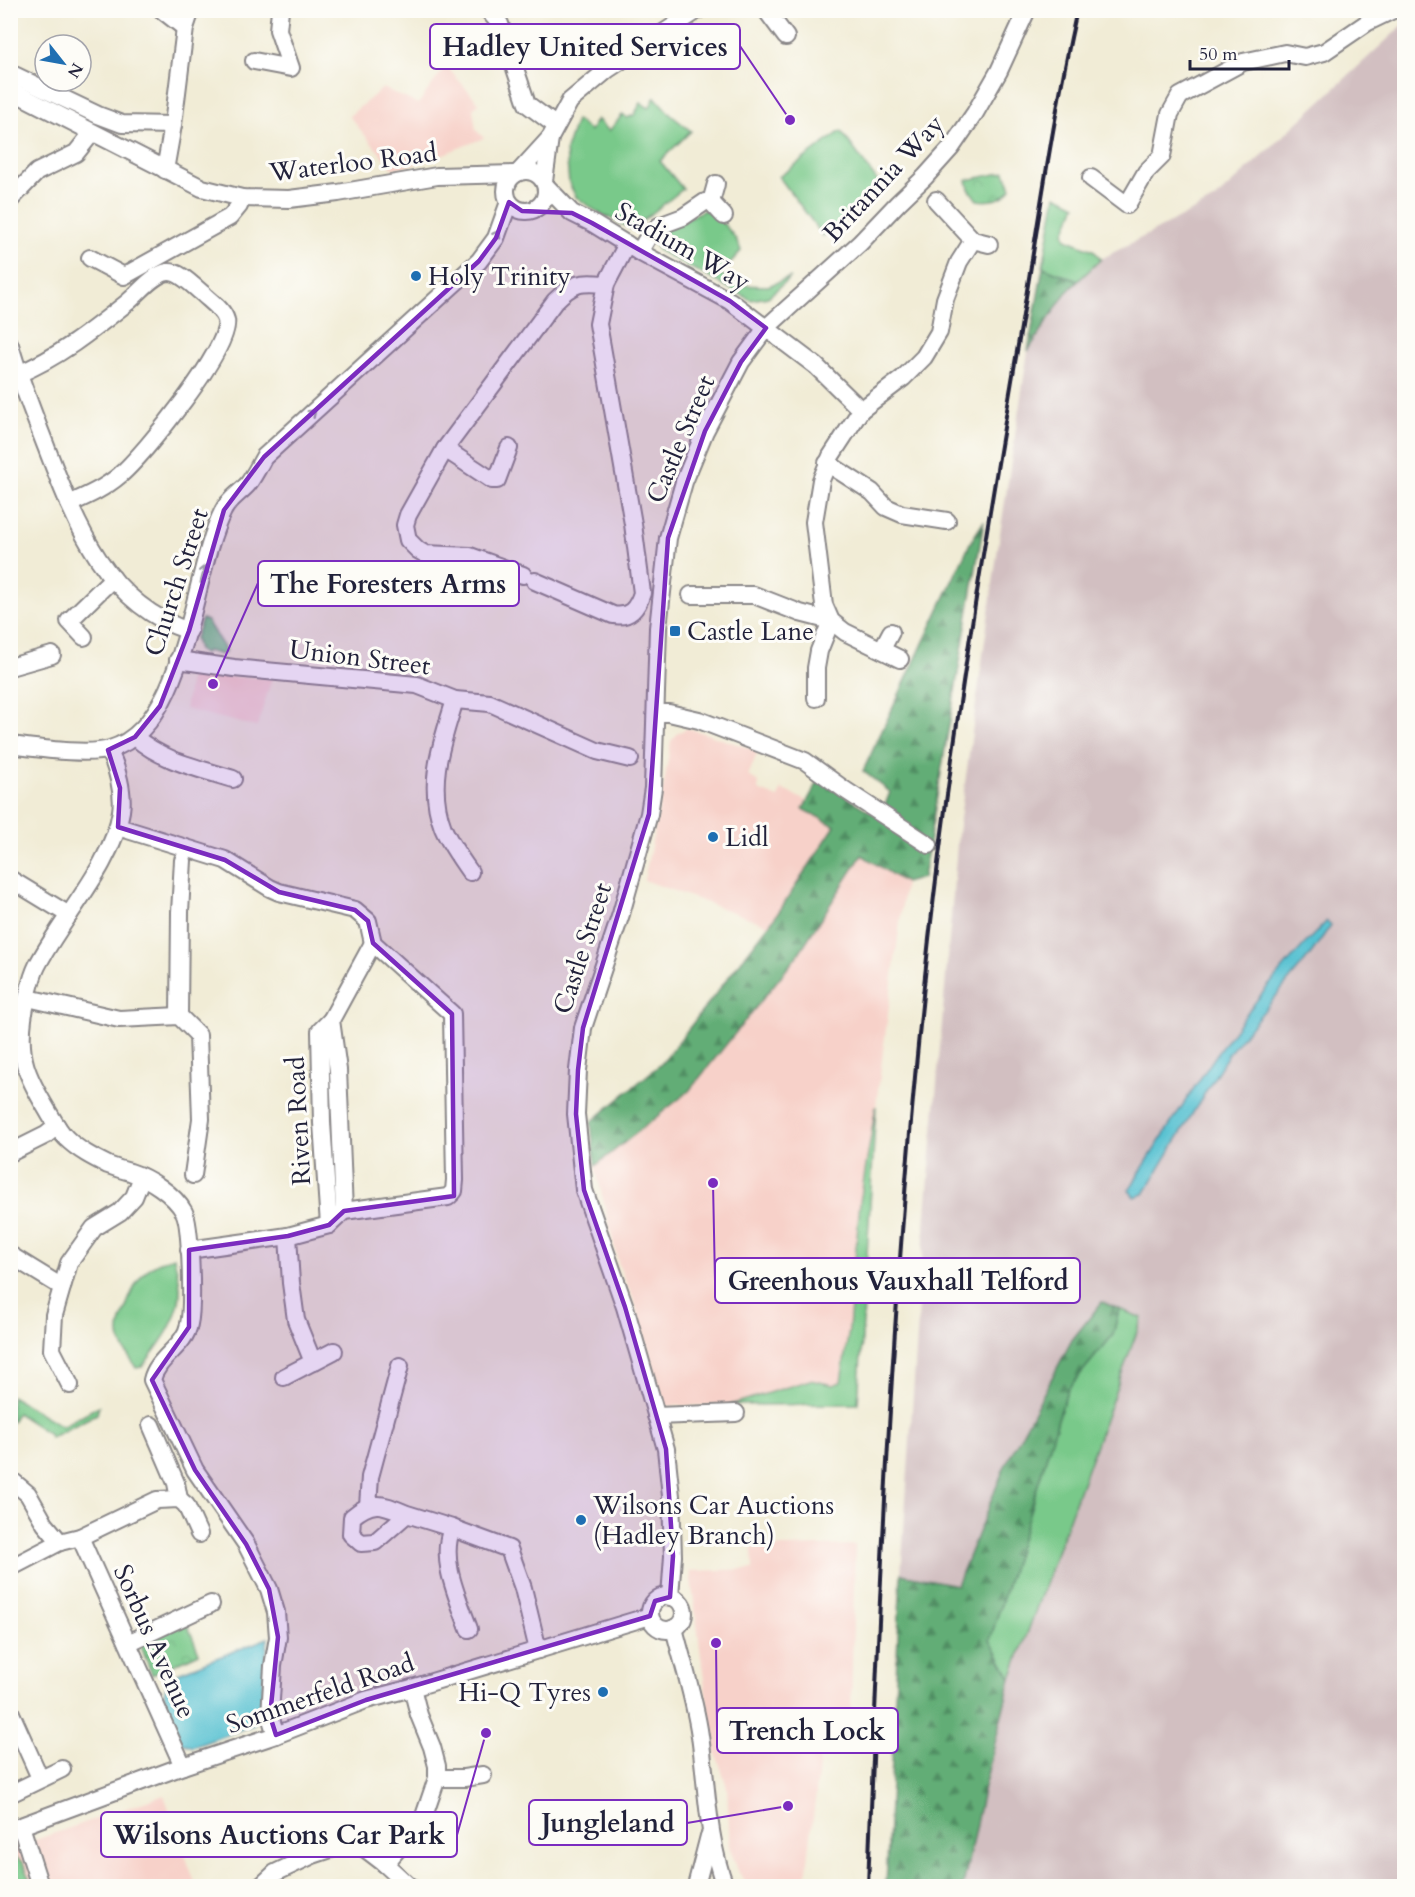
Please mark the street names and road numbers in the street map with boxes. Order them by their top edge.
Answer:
street label: Britannia Way [815,107,952,250]
street label: Waterloo Road [266,135,439,190]
street label: Stadium Way [609,194,757,299]
street label: Castle Street [638,370,723,509]
street label: Church Street [136,504,217,661]
street label: Union Street [287,631,432,683]
street label: Castle Street [545,878,620,1018]
street label: Riven Road [278,1055,319,1186]
street label: Sorbus Avenue [105,1559,204,1724]
street label: Sommerfeld Road [221,1645,419,1742]

